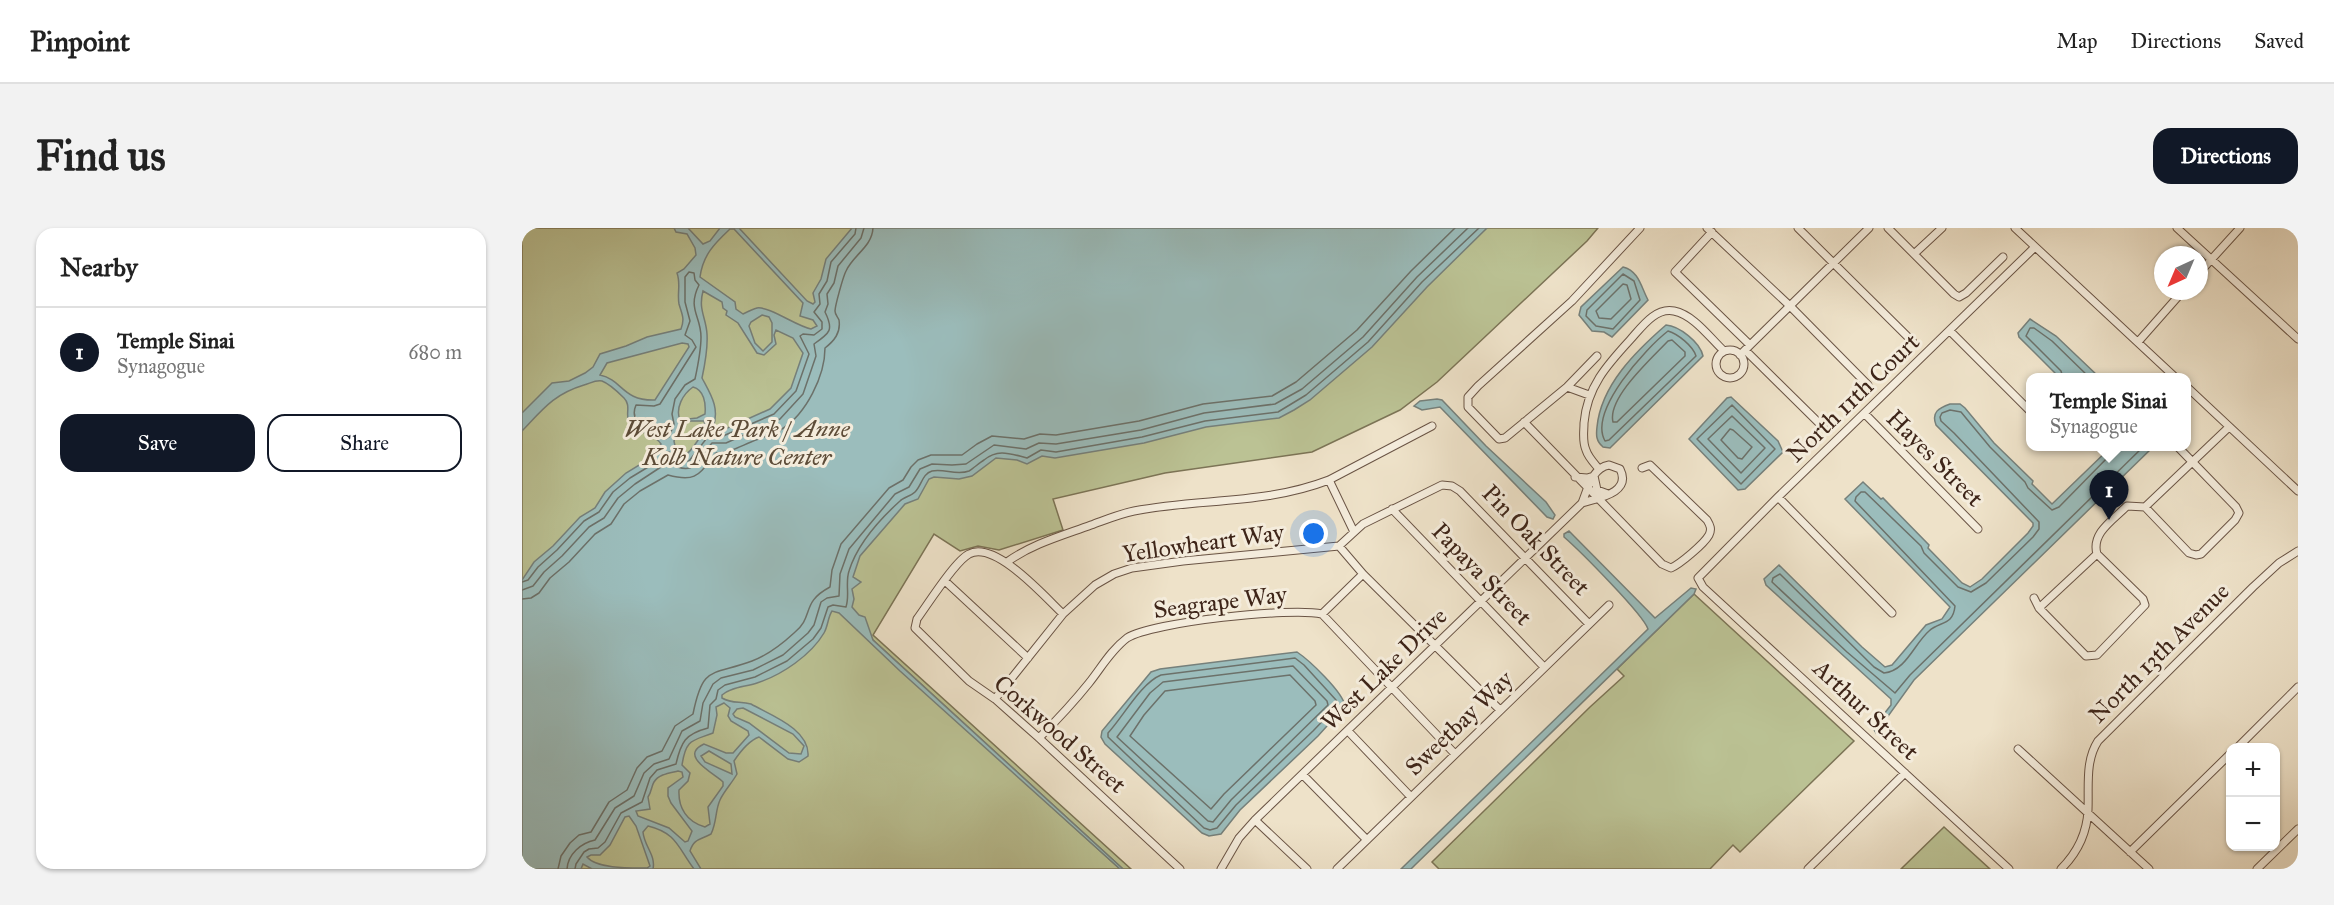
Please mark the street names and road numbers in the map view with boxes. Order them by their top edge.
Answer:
street label: North 11th Court [1780,327,1926,469]
street label: Hayes Street [1880,403,1990,513]
street label: Pin Oak Street [1476,478,1597,602]
street label: Papaya Street [1426,516,1539,632]
street label: Yellowheart Way [1120,517,1287,569]
street label: North 13th Avenue [2083,577,2235,729]
street label: Seagrape Way [1152,579,1289,625]
street label: West Lake Drive [1315,601,1453,737]
street label: Arthur Street [1806,653,1925,767]
street label: Sweetbay Way [1399,664,1520,782]
street label: Corkwood Street [988,668,1133,800]

